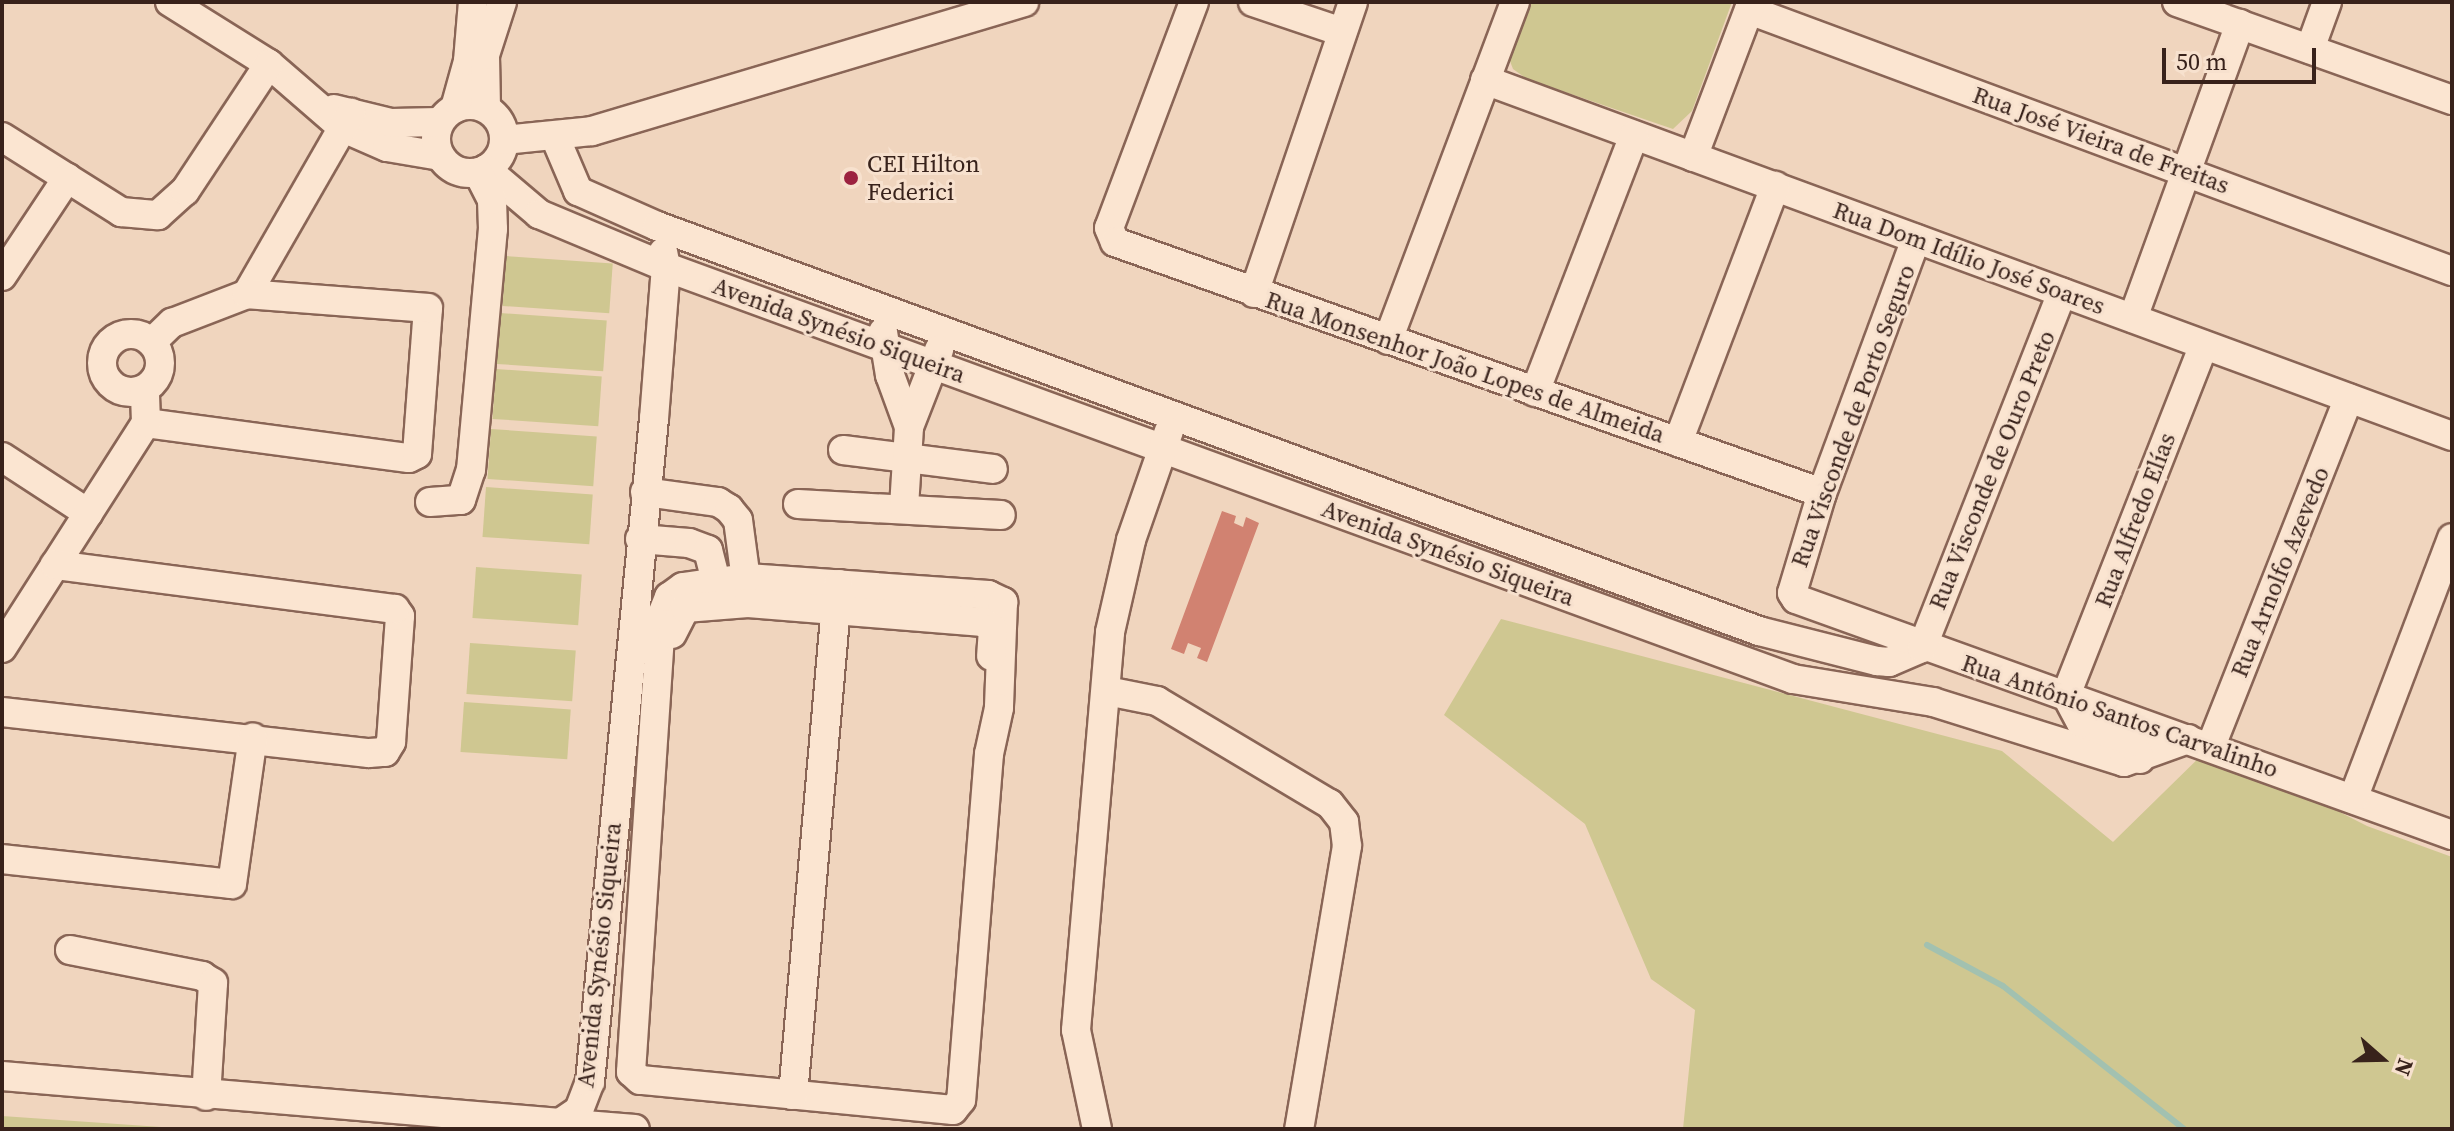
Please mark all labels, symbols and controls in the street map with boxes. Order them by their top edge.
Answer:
scale bar [2166,32,2320,82]
text: 50 m [2176,45,2227,78]
street label: Rua José Vieira de Freitas [1969,80,2233,200]
place label: CEI Hilton Federici [867,150,980,206]
marker: CEI Hilton Federici [842,169,860,187]
street label: Rua Dom Idílio José Soares [1829,195,2109,321]
street label: Rua Visconde de Porto Seguro [1785,260,1921,572]
street label: Avenida Synésio Siqueira [709,271,969,389]
street label: Rua Monsenhor João Lopes de Almeida [1262,285,1668,449]
street label: Rua Visconde de Ouro Preto [1923,326,2061,614]
street label: Rua Alfredo Elías [2088,429,2182,611]
street label: Rua Arnolfo Azevedo [2225,463,2335,681]
street label: Avenida Synésio Siqueira [1318,494,1578,612]
street label: Rua Antônio Santos Carvalinho [1958,648,2282,784]
street label: Avenida Synésio Siqueira [571,821,627,1089]
north arrow [2342,1019,2422,1099]
text: N [2388,1055,2421,1080]

